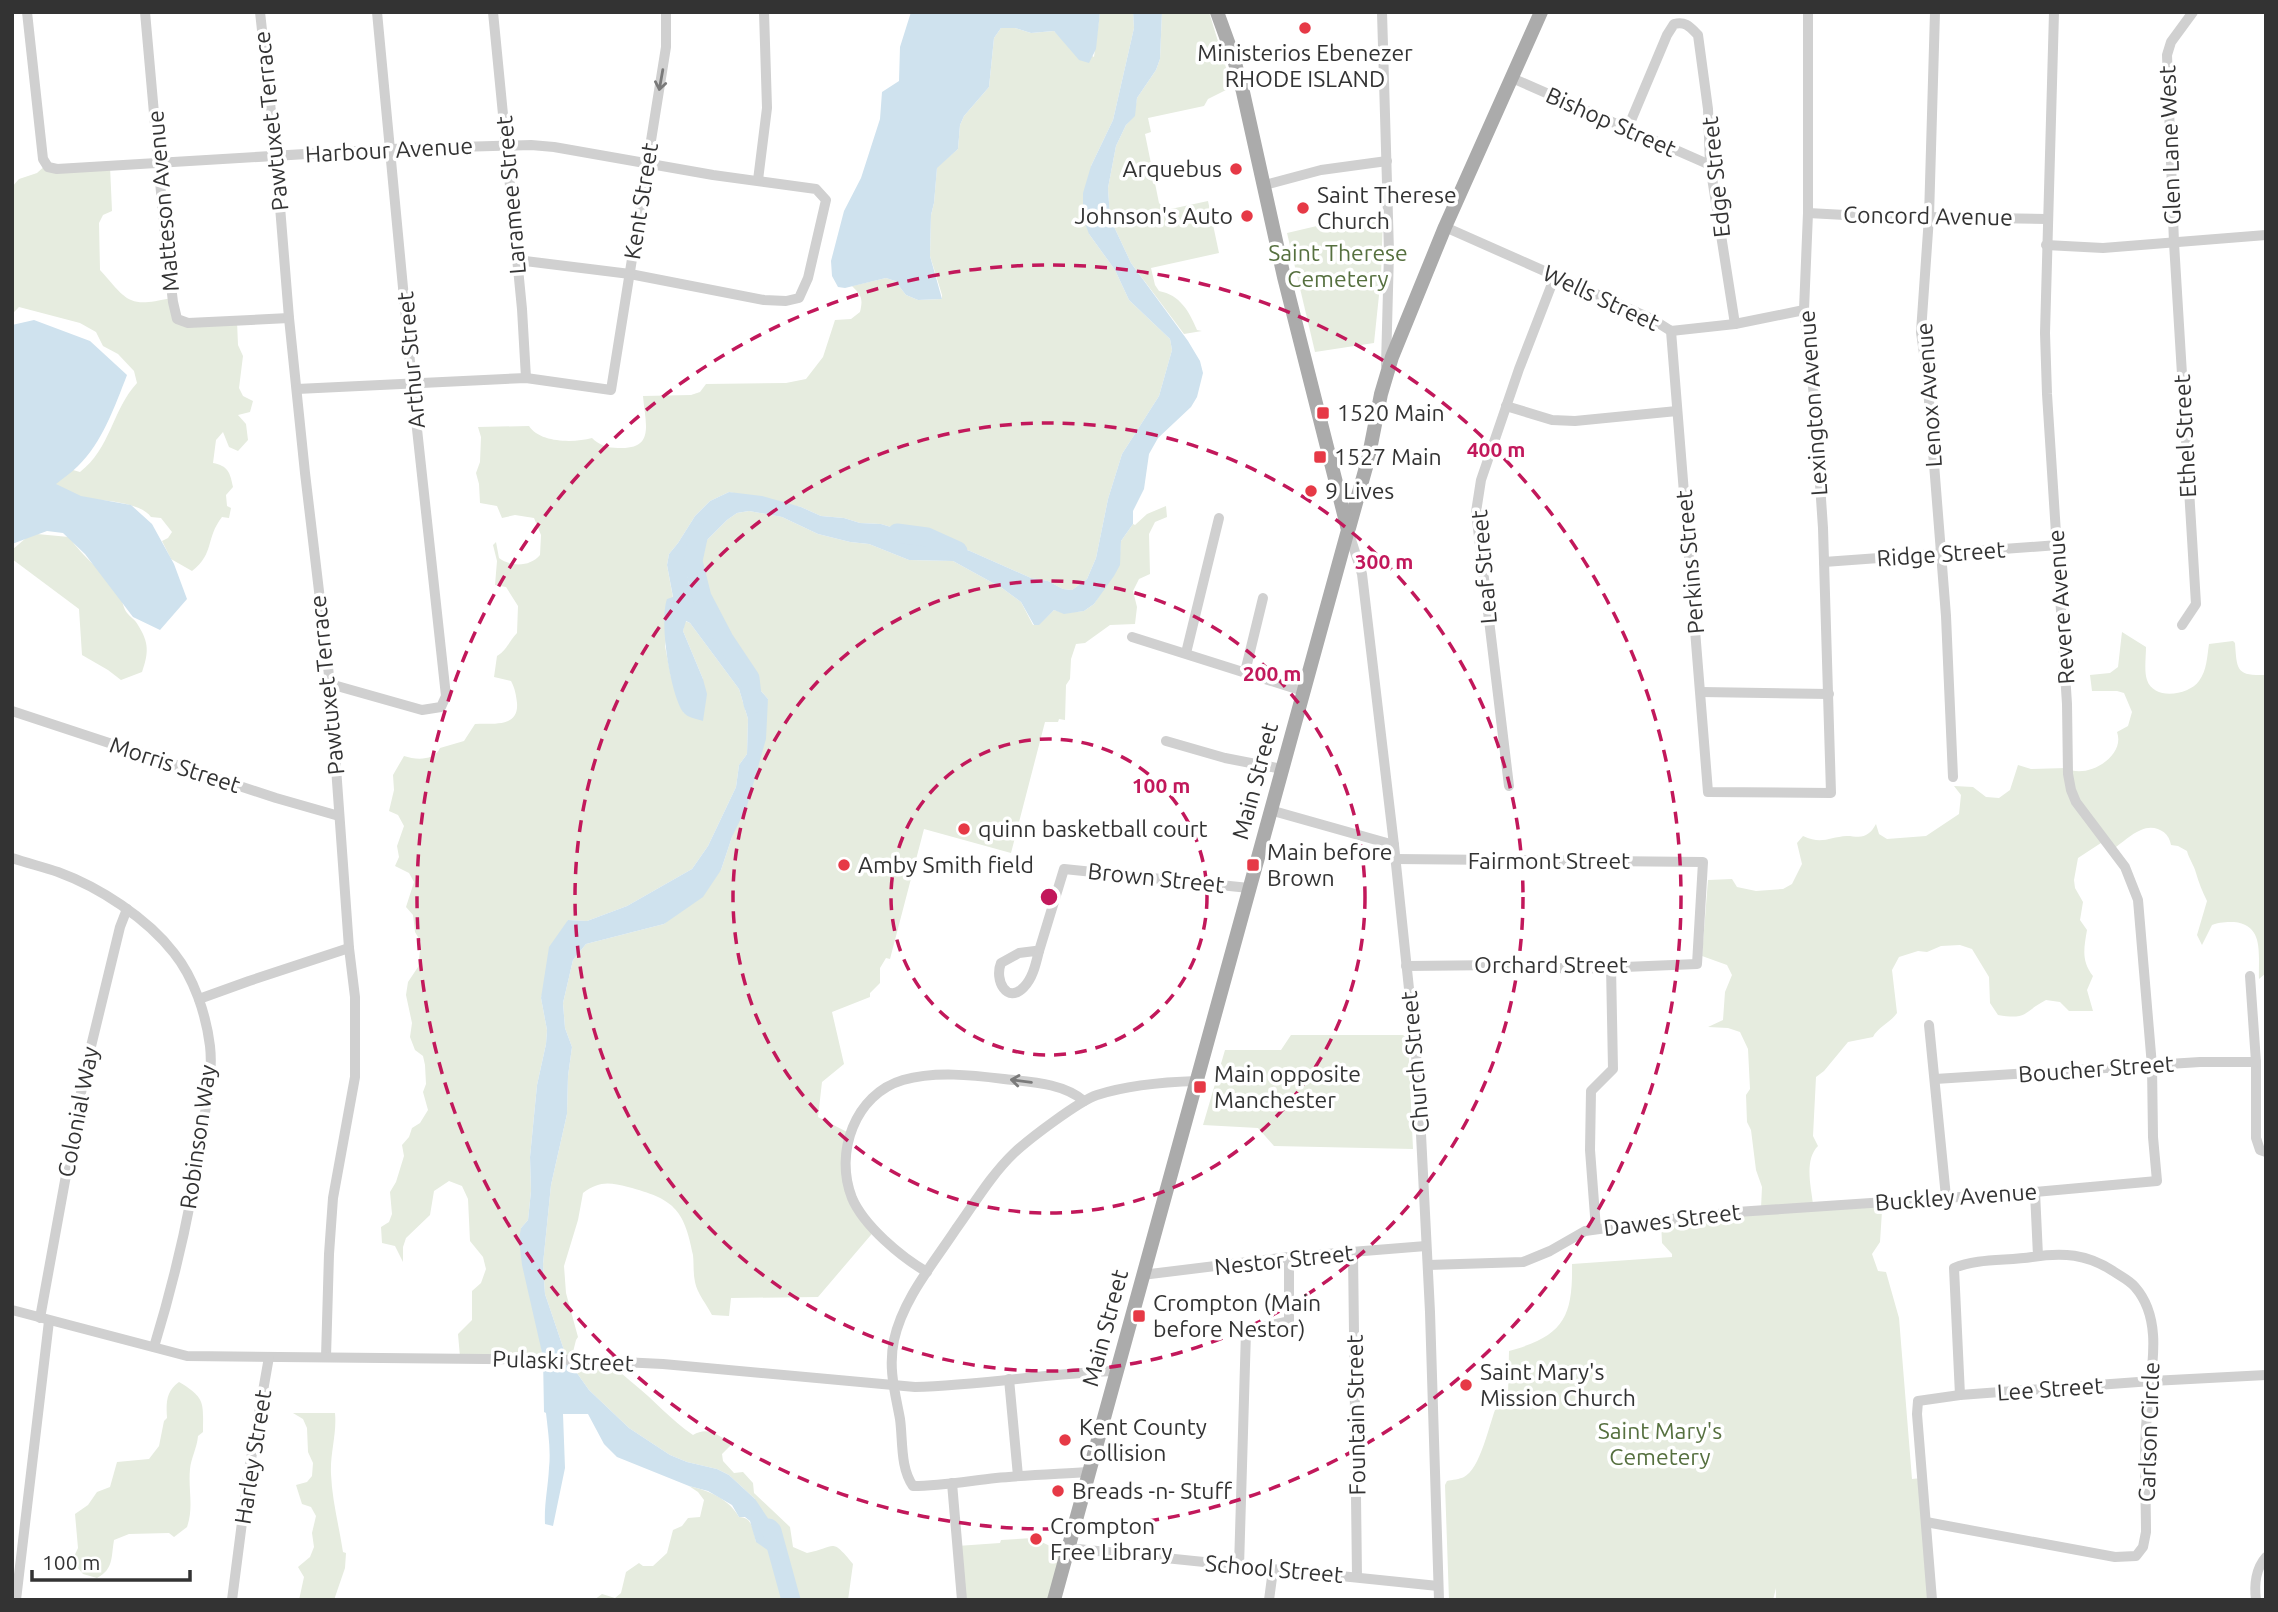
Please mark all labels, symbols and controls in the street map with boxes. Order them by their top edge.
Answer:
marker: Ministerios Ebenezer RHODE ISLAND [1297,20,1313,36]
street label: Pawtuxet Terrace [249,30,292,212]
place label: Ministerios Ebenezer RHODE ISLAND [1197,40,1413,91]
street label: Glen Lane West [2154,65,2185,225]
one-way arrow [654,68,667,91]
street label: Bishop Street [1542,82,1680,161]
street label: Matteson Avenue [142,109,183,293]
street label: Laramee Street [491,115,530,275]
street label: Edge Street [1697,115,1734,239]
street label: Harbour Avenue [304,133,474,166]
street label: Kent Street [619,141,662,261]
place label: Arquebus [1123,156,1222,181]
marker: Arquebus [1228,161,1244,177]
place label: Saint Therese Church [1317,182,1457,233]
marker: Saint Therese Church [1295,200,1311,216]
street label: Concord Avenue [1843,202,2013,229]
place label: Johnson's Auto [1075,203,1233,228]
marker: Johnson's Auto [1239,208,1255,224]
park label: Saint Therese Cemetery [1268,240,1408,291]
street label: Wells Street [1539,260,1663,335]
street label: Arthur Street [392,291,429,429]
street label: Lexington Avenue [1794,309,1831,497]
street label: Lenox Avenue [1911,322,1946,468]
street label: Ethel Street [2169,374,2200,498]
place label: 1520 Main [1337,400,1445,425]
marker: 1520 Main [1315,405,1331,421]
text: 400 m [1467,437,1525,461]
place label: 1527 Main [1334,444,1442,469]
marker: 1527 Main [1312,449,1328,465]
place label: 9 Lives [1325,478,1394,503]
marker: 9 Lives [1303,483,1319,499]
street label: Perkins Street [1671,489,1708,635]
street label: Leaf Street [1466,509,1501,625]
street label: Revere Avenue [2043,529,2078,685]
street label: Ridge Street [1876,537,2006,570]
text: 300 m [1355,549,1413,573]
street label: Pawtuxet Terrace [305,594,348,776]
text: 200 m [1243,661,1301,685]
street label: Main Street [1227,720,1282,842]
street label: Morris Street [107,732,244,797]
text: 100 m [1132,773,1190,797]
place label: quinn basketball court [978,816,1208,841]
marker: quinn basketball court [956,821,972,837]
place label: Main before Brown [1267,839,1393,890]
street label: Fairmont Street [1468,848,1630,873]
place label: Amby Smith field [858,852,1034,877]
marker: Amby Smith field [836,857,852,873]
marker: Main before Brown [1245,857,1261,873]
street label: Brown Street [1087,858,1226,897]
centre of rings [1037,885,1061,909]
street label: Orchard Street [1474,952,1628,977]
street label: Church Street [1396,990,1433,1134]
street label: Colonial Way [53,1044,102,1179]
street label: Boucher Street [2017,1051,2175,1086]
place label: Main opposite Manchester [1214,1061,1361,1112]
street label: Robinson Way [175,1063,220,1211]
one-way arrow [1010,1074,1033,1087]
marker: Main opposite Manchester [1192,1079,1208,1095]
street label: Buckley Avenue [1874,1178,2038,1215]
street label: Dawes Street [1602,1199,1742,1240]
street label: Nestor Street [1213,1240,1355,1279]
street label: Main Street [1077,1267,1132,1389]
place label: Crompton (Main before Nestor) [1153,1290,1321,1342]
marker: Crompton (Main before Nestor) [1131,1308,1147,1324]
street label: Fountain Street [1342,1334,1369,1496]
street label: Pulaski Street [492,1346,634,1375]
place label: Saint Mary's Mission Church [1480,1359,1636,1410]
street label: Carlson Circle [2134,1361,2163,1503]
street label: Lee Street [1996,1372,2104,1405]
marker: Saint Mary's Mission Church [1458,1377,1474,1393]
street label: Harley Street [230,1388,275,1526]
place label: Kent County Collision [1079,1414,1207,1465]
park label: Saint Mary's Cemetery [1598,1418,1722,1469]
marker: Kent County Collision [1057,1432,1073,1448]
place label: Breads -n- Stuff [1072,1478,1232,1503]
marker: Breads -n- Stuff [1050,1483,1066,1499]
place label: Crompton Free Library [1050,1513,1173,1564]
marker: Crompton Free Library [1028,1531,1044,1547]
scale bar [32,1538,189,1582]
text: 100 m [42,1550,100,1574]
street label: School Street [1204,1550,1344,1587]

